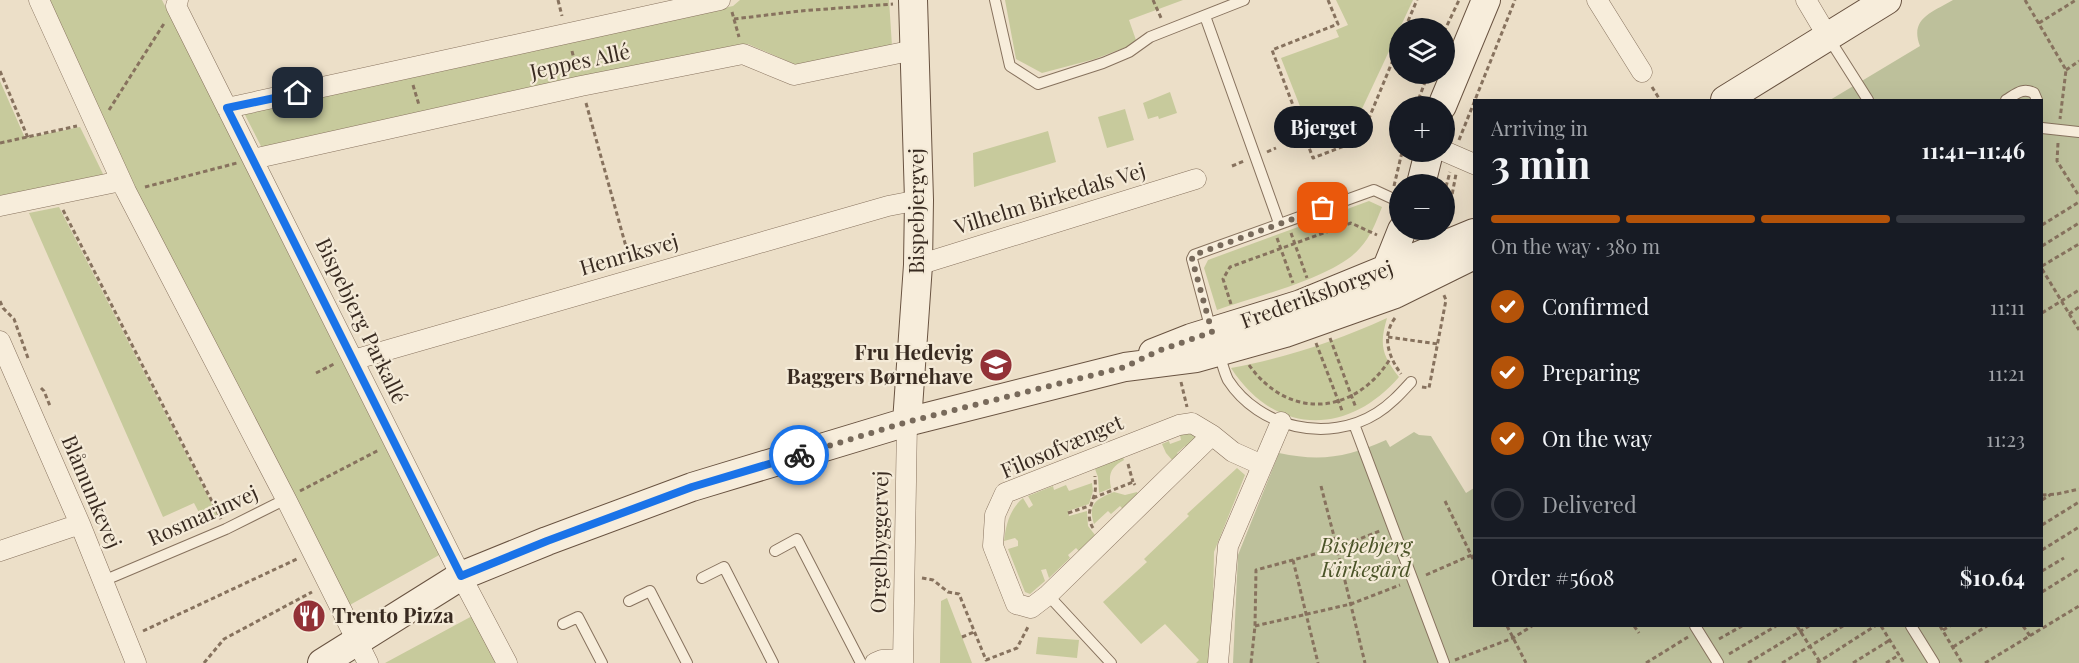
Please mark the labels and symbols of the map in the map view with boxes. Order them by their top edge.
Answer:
street label: Jeppes Allé [526,36,632,85]
pin [272,67,323,118]
callout: Bjerget [1274,106,1372,148]
street label: Bispebjergvej [901,148,929,274]
street label: Vilhelm Birkedals Vej [950,155,1148,240]
pin [1297,182,1348,233]
street label: Henriksvej [576,226,681,281]
street label: Bispebjerg Parkallé [311,233,415,408]
street label: Frederiksborgvej [1236,252,1397,334]
place label: Fru Hedevig Baggers Børnehave [787,337,973,389]
school or university icon: Fru Hedevig Baggers Børnehave [978,347,1014,383]
street label: Filosofvænget [996,407,1127,484]
courier [769,425,829,485]
street label: Blåmunkevej [56,430,129,552]
street label: Orgelbyggervej [863,470,893,614]
street label: Rosmarinvej [143,477,262,551]
park label: Bispebjerg Kirkegård [1319,530,1414,582]
restaurant icon: Trento Pizza [291,598,327,634]
place label: Trento Pizza [332,600,454,628]

